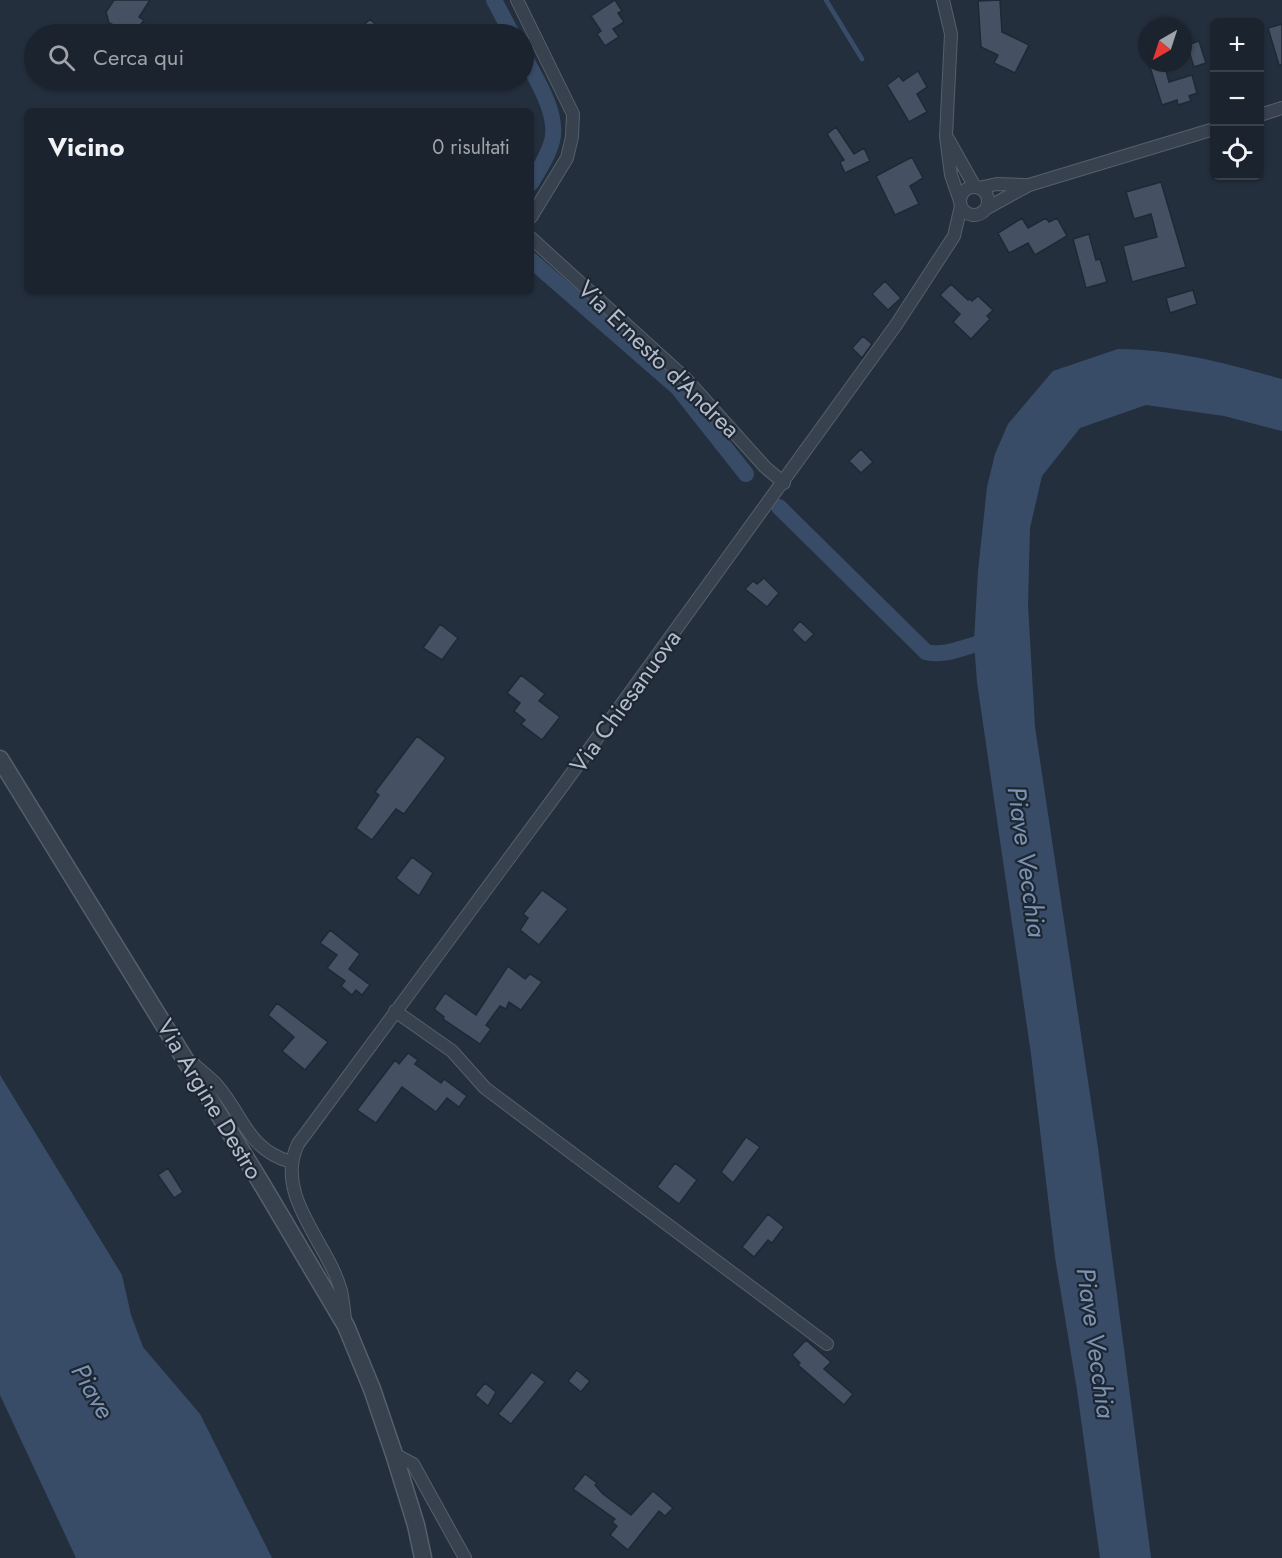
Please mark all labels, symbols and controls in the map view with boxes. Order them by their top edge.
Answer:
north arrow [1138,18,1192,72]
map controls [1210,18,1264,180]
button: + [1210,18,1264,72]
search box [24,24,534,90]
icon: search [45,41,78,74]
text: Cerca qui [93,41,184,73]
button: − [1210,72,1264,126]
button: locate [1210,126,1264,180]
text: Vicino [48,128,125,166]
text: 0 risultati [432,133,510,162]
street label: Via Ernesto d'Andrea [570,272,748,446]
street label: Via Chiesanuova [561,622,689,780]
water label: Piave Vecchia [998,784,1056,941]
street label: Via Argine Destro [148,1012,272,1186]
water label: Piave Vecchia [1067,1265,1125,1422]
water label: Piave [62,1356,124,1426]

